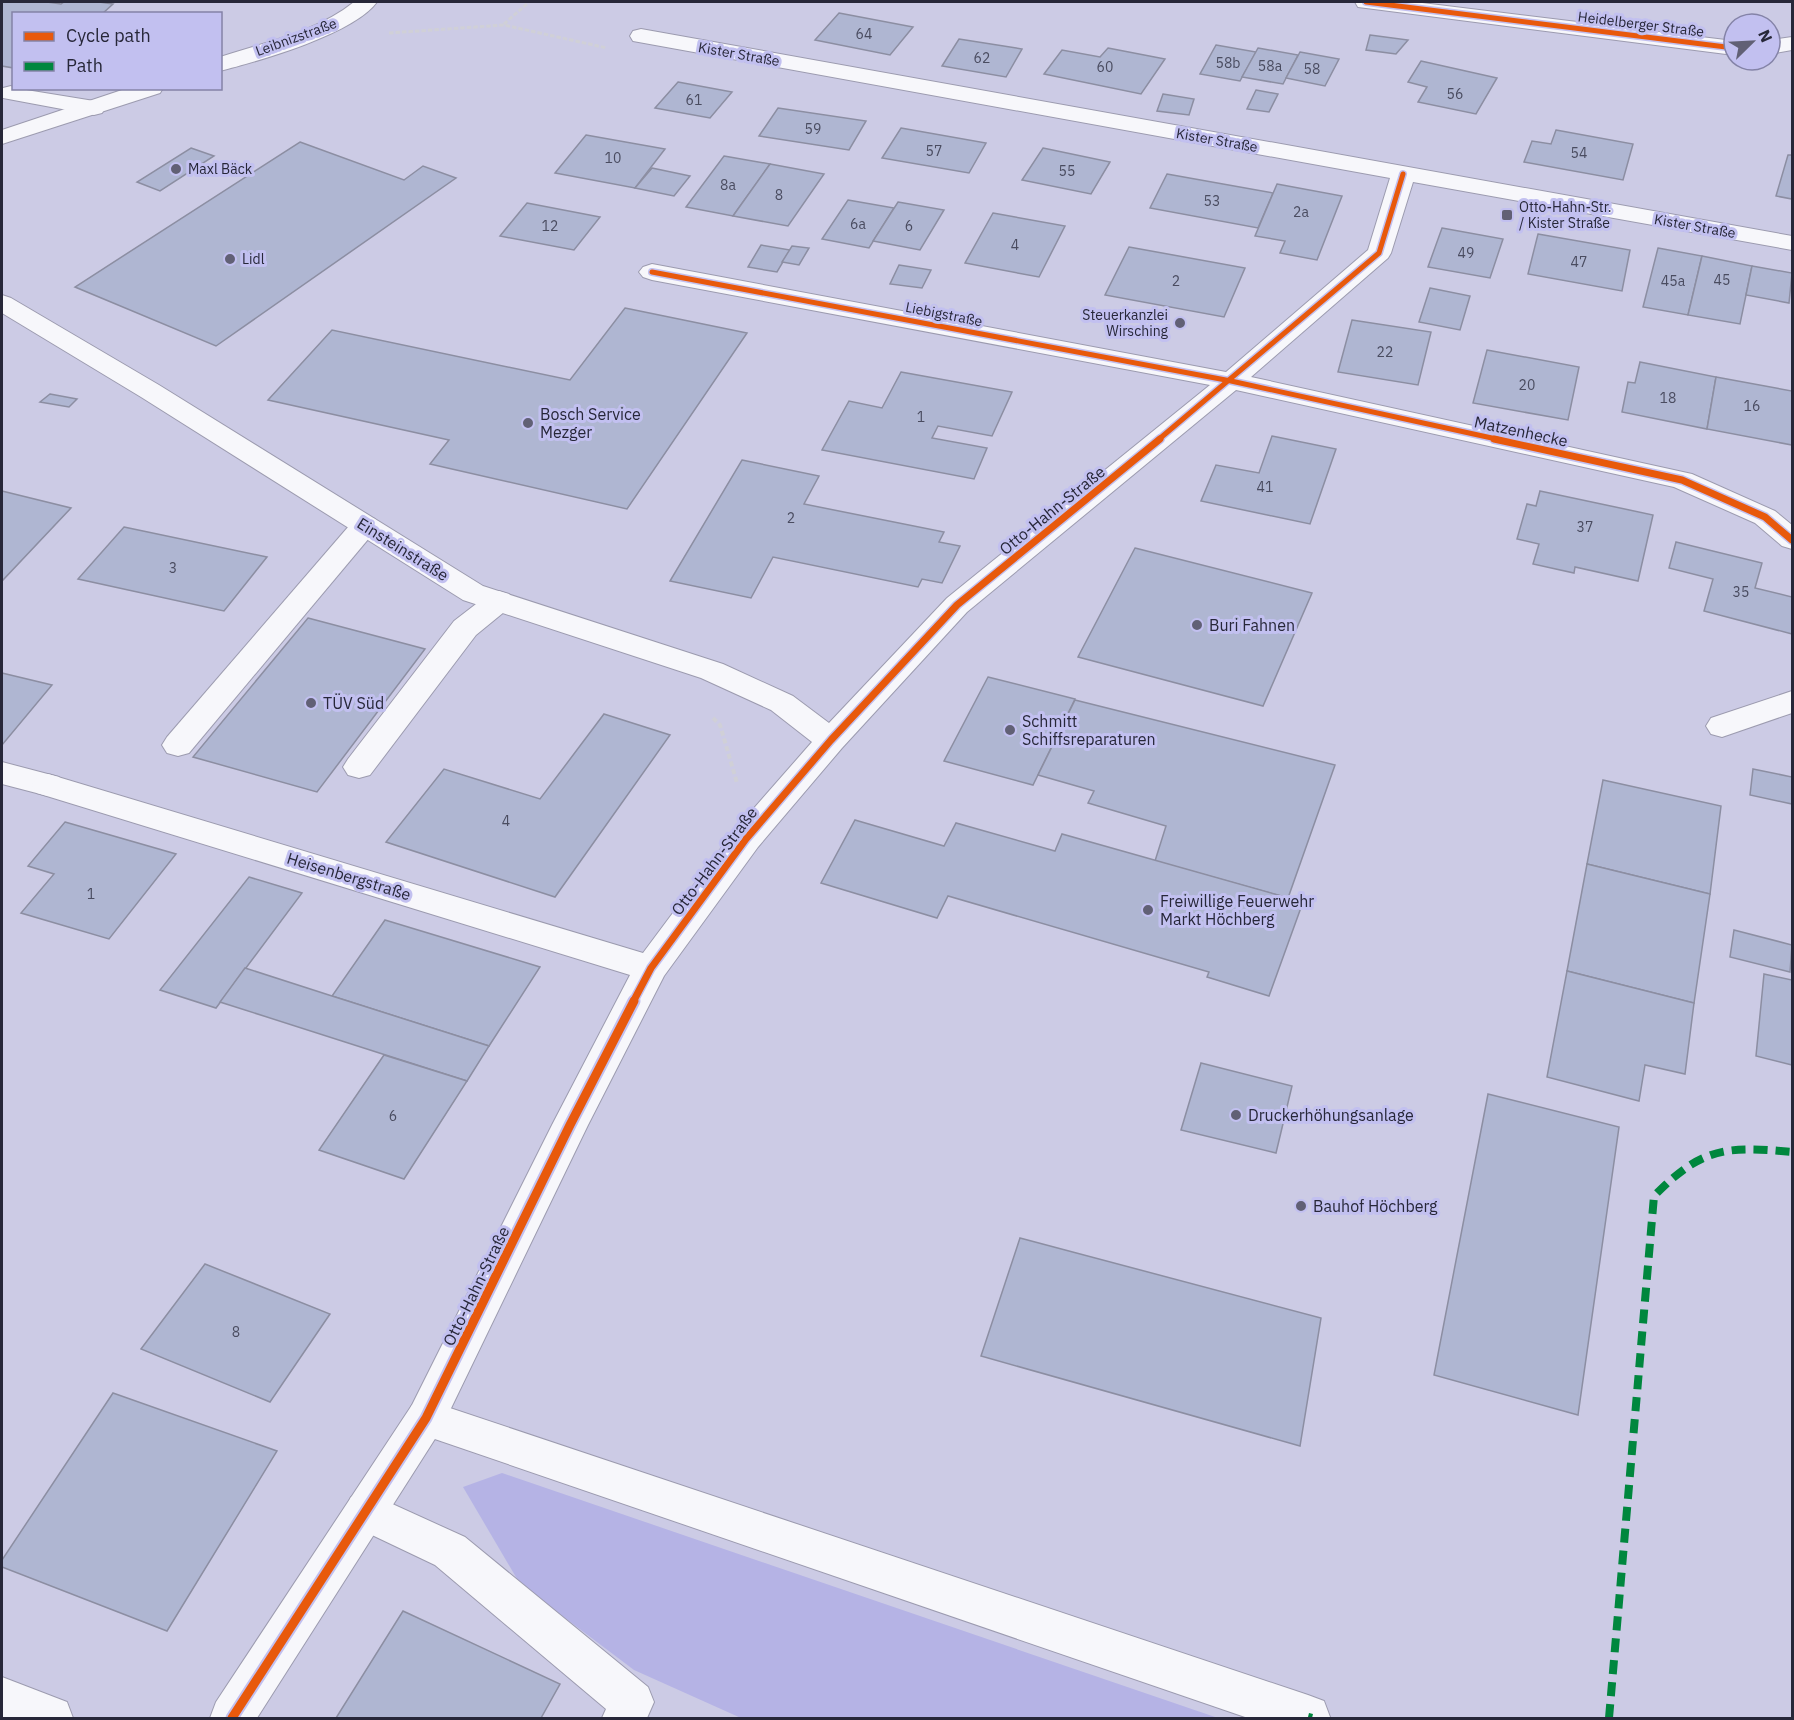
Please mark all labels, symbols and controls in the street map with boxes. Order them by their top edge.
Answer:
street label: Heidelberger Straße [1577,7,1705,41]
legend [12,12,222,90]
north arrow [1722,12,1782,72]
street label: Leibnizstraße [253,14,339,60]
text: Cycle path [66,24,151,47]
house number: 64 [856,25,872,43]
text: N [1754,27,1777,45]
street label: Kister Straße [697,38,781,70]
house number: 62 [974,49,990,67]
text: Path [66,54,103,77]
house number: 58b [1216,54,1240,72]
house number: 58a [1258,57,1283,75]
house number: 60 [1097,58,1113,76]
house number: 58 [1304,60,1320,78]
house number: 56 [1447,85,1463,103]
house number: 61 [686,91,702,109]
house number: 59 [805,120,821,138]
street label: Kister Straße [1175,124,1259,156]
house number: 57 [926,142,942,160]
house number: 54 [1571,144,1587,162]
house number: 10 [605,149,621,167]
place label: Maxl Bäck [188,160,253,178]
marker: Maxl Bäck [169,162,183,176]
house number: 55 [1059,162,1075,180]
house number: 8a [720,176,736,194]
house number: 8 [775,186,783,204]
house number: 53 [1204,192,1220,210]
place label: Otto-Hahn-Str. / Kister Straße [1519,198,1612,232]
house number: 2a [1293,203,1309,221]
marker: Otto-Hahn-Str. / Kister Straße [1500,208,1514,222]
street label: Kister Straße [1653,210,1737,242]
house number: 6a [850,215,866,233]
house number: 12 [542,217,558,235]
house number: 6 [905,217,913,235]
house number: 4 [1011,236,1019,254]
house number: 49 [1458,244,1474,262]
place label: Lidl [242,250,265,268]
marker: Lidl [223,252,237,266]
house number: 47 [1571,253,1587,271]
house number: 45 [1714,271,1730,289]
house number: 2 [1172,272,1180,290]
house number: 45a [1661,272,1686,290]
street label: Liebigstraße [904,298,984,330]
place label: Steuerkanzlei Wirsching [1082,306,1169,340]
marker: Steuerkanzlei Wirsching [1173,316,1187,330]
house number: 22 [1377,343,1393,361]
house number: 20 [1519,376,1535,394]
house number: 18 [1660,389,1676,407]
house number: 16 [1744,397,1760,415]
place label: Bosch Service Mezger [540,404,641,442]
house number: 1 [917,408,925,426]
street label: Matzenhecke [1472,411,1570,451]
marker: Bosch Service Mezger [521,416,535,430]
street label: Otto-Hahn-Straße [995,461,1109,559]
house number: 41 [1257,478,1273,496]
house number: 2 [787,509,795,527]
street label: Einsteinstraße [354,513,453,585]
house number: 37 [1577,518,1593,536]
house number: 3 [169,559,177,577]
house number: 35 [1733,583,1749,601]
place label: Buri Fahnen [1209,615,1295,635]
marker: Buri Fahnen [1190,618,1204,632]
place label: TÜV Süd [323,693,384,713]
marker: TÜV Süd [304,696,318,710]
place label: Schmitt Schiffsreparaturen [1022,711,1156,749]
marker: Schmitt Schiffsreparaturen [1003,723,1017,737]
street label: Otto-Hahn-Straße [667,803,761,919]
house number: 4 [502,812,510,830]
street label: Heisenbergstraße [285,848,414,904]
house number: 1 [87,885,95,903]
place label: Freiwillige Feuerwehr Markt Höchberg [1160,891,1314,929]
marker: Freiwillige Feuerwehr Markt Höchberg [1141,903,1155,917]
place label: Druckerhöhungsanlage [1248,1105,1414,1125]
house number: 6 [389,1107,397,1125]
marker: Druckerhöhungsanlage [1229,1108,1243,1122]
place label: Bauhof Höchberg [1313,1196,1438,1216]
marker: Bauhof Höchberg [1294,1199,1308,1213]
street label: Otto-Hahn-Straße [438,1223,514,1349]
house number: 8 [232,1323,240,1341]

